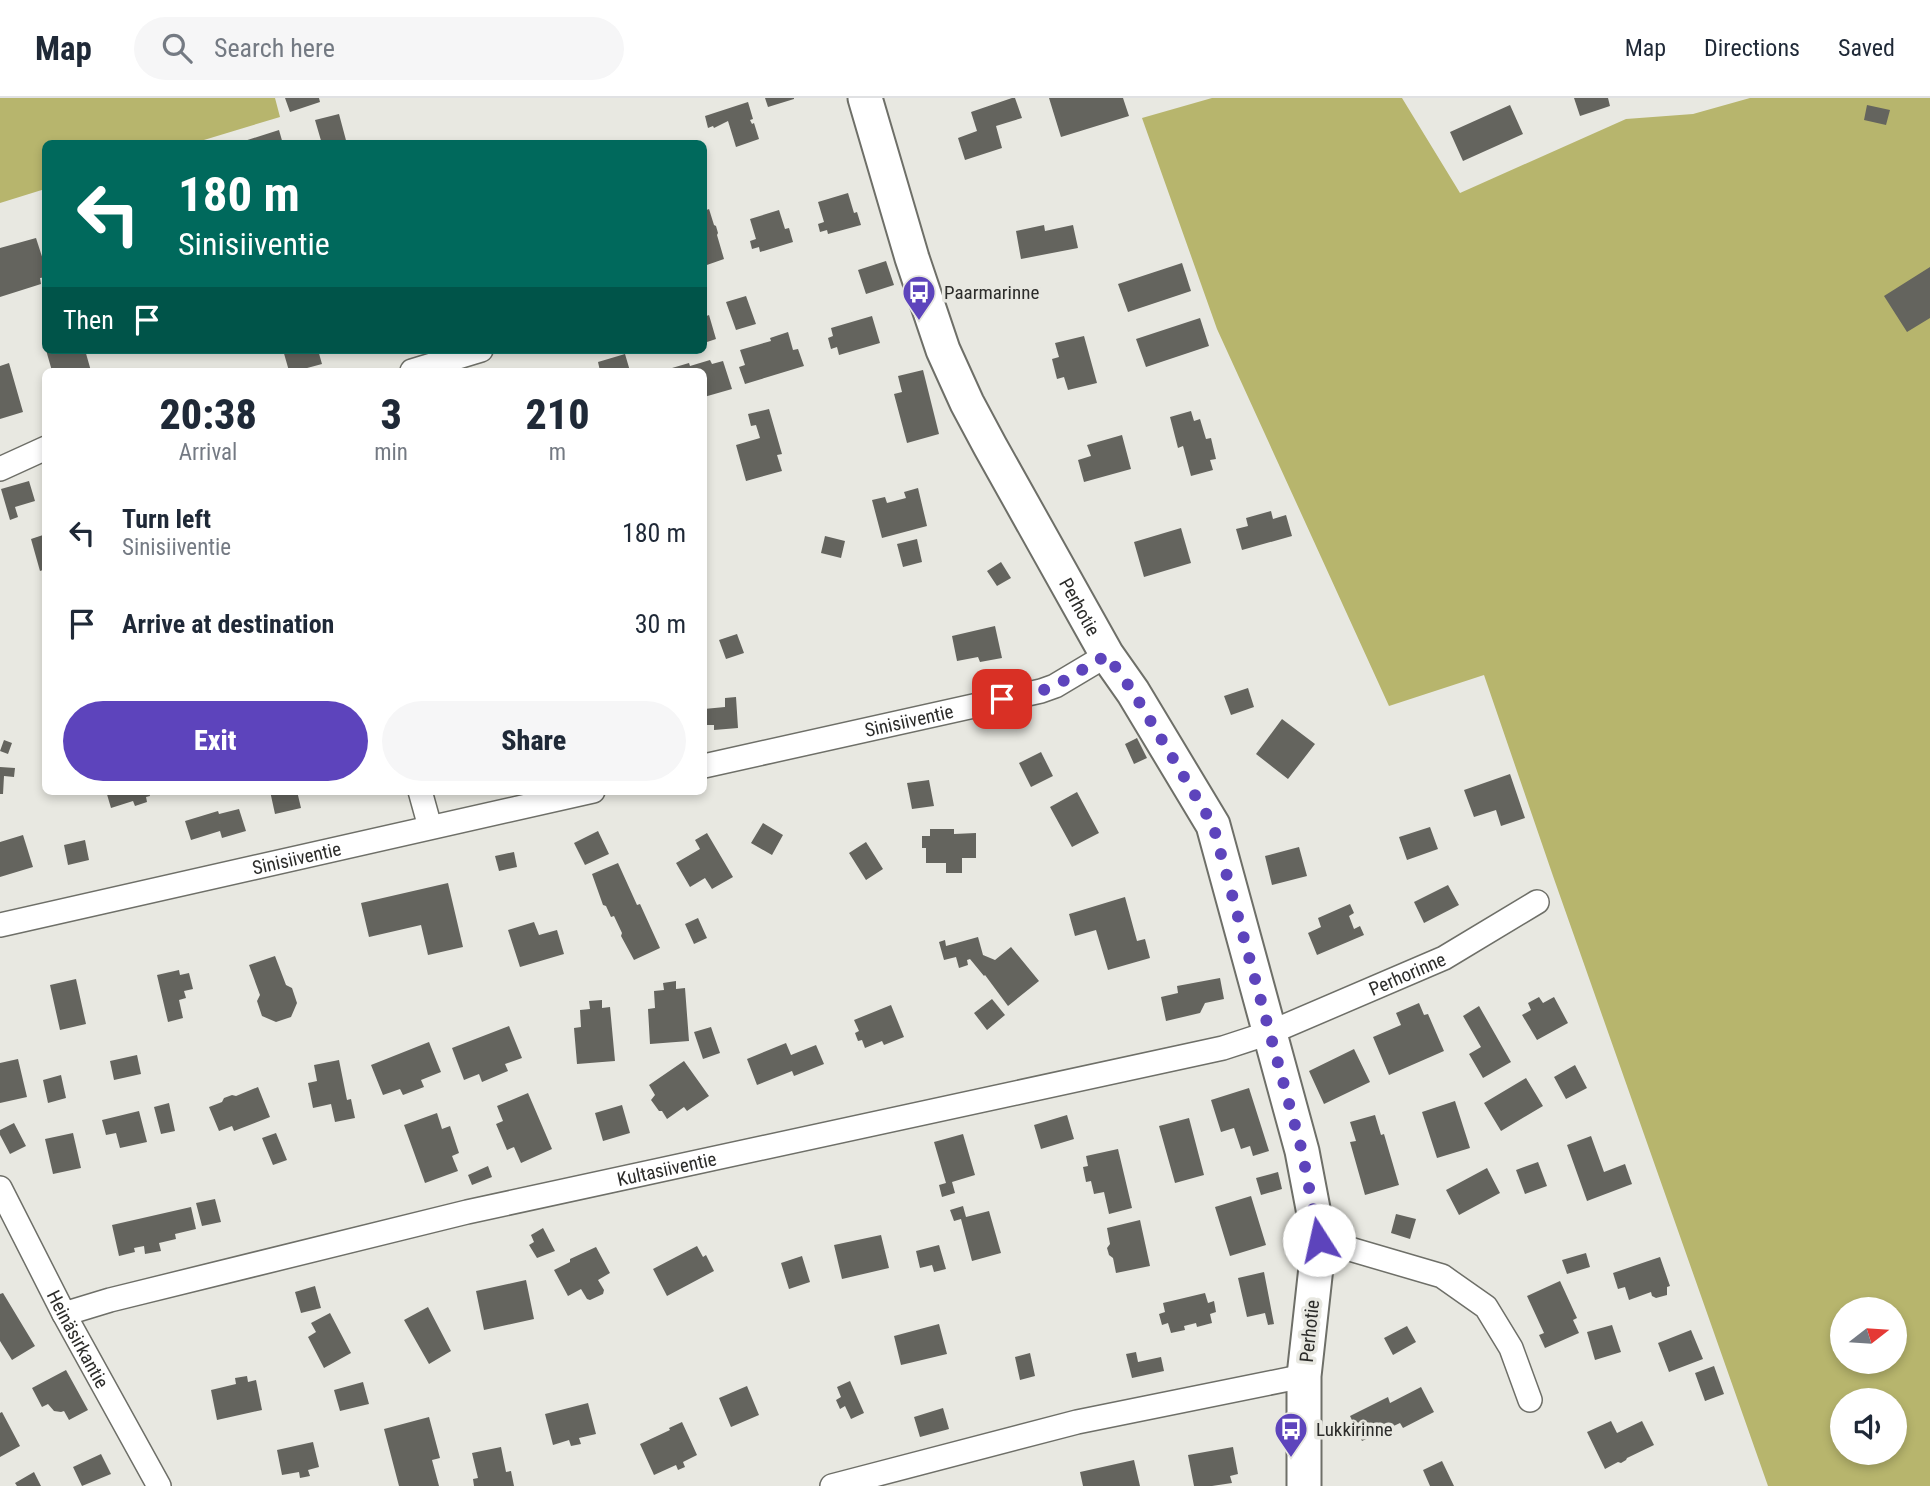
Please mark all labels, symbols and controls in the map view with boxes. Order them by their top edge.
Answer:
search box [134,17,624,80]
text: Map [35,29,92,68]
icon: search [158,29,196,67]
text: Search here [214,33,335,63]
text: Map [1625,34,1666,62]
text: Directions [1704,34,1800,62]
text: Saved [1838,34,1895,62]
text: 180 m [178,166,300,223]
icon: left [63,168,154,259]
text: Sinisiiventie [178,225,330,263]
bus stop icon: Paarmarinne [900,273,938,322]
place label: Paarmarinne [944,281,1039,304]
icon: arrive [128,301,166,339]
text: Then [63,305,114,335]
text: 20:38 [159,390,257,439]
text: 3 [380,390,402,439]
text: 210 [525,390,590,439]
text: Arrival [179,439,237,466]
text: min [374,439,408,466]
text: m [549,439,566,466]
text: Turn left [122,504,211,534]
icon: left [63,514,101,552]
text: 180 m [622,518,686,548]
text: Sinisiiventie [122,534,231,561]
street label: Perhotie [1054,574,1105,640]
icon: arrive [63,605,101,643]
text: Arrive at destination [122,609,334,639]
text: 30 m [635,609,686,639]
pin [972,669,1032,729]
icon: arrive [983,680,1021,718]
street label: Sinisiiventie [863,700,956,742]
button: Exit [63,701,368,781]
button: Share [382,701,686,781]
street label: Sinisiiventie [250,837,343,880]
street label: Perhorinne [1365,948,1449,1001]
street label: Kultasiiventie [615,1147,719,1191]
position arrow [1282,1203,1356,1277]
street label: Heinäsirkantie [42,1286,114,1392]
north arrow [1830,1297,1908,1374]
map controls [1830,1297,1907,1465]
street label: Perhotie [1295,1299,1324,1363]
button: sound [1830,1388,1907,1465]
bus stop icon: Lukkirinne [1272,1410,1310,1459]
place label: Lukkirinne [1316,1418,1393,1441]

